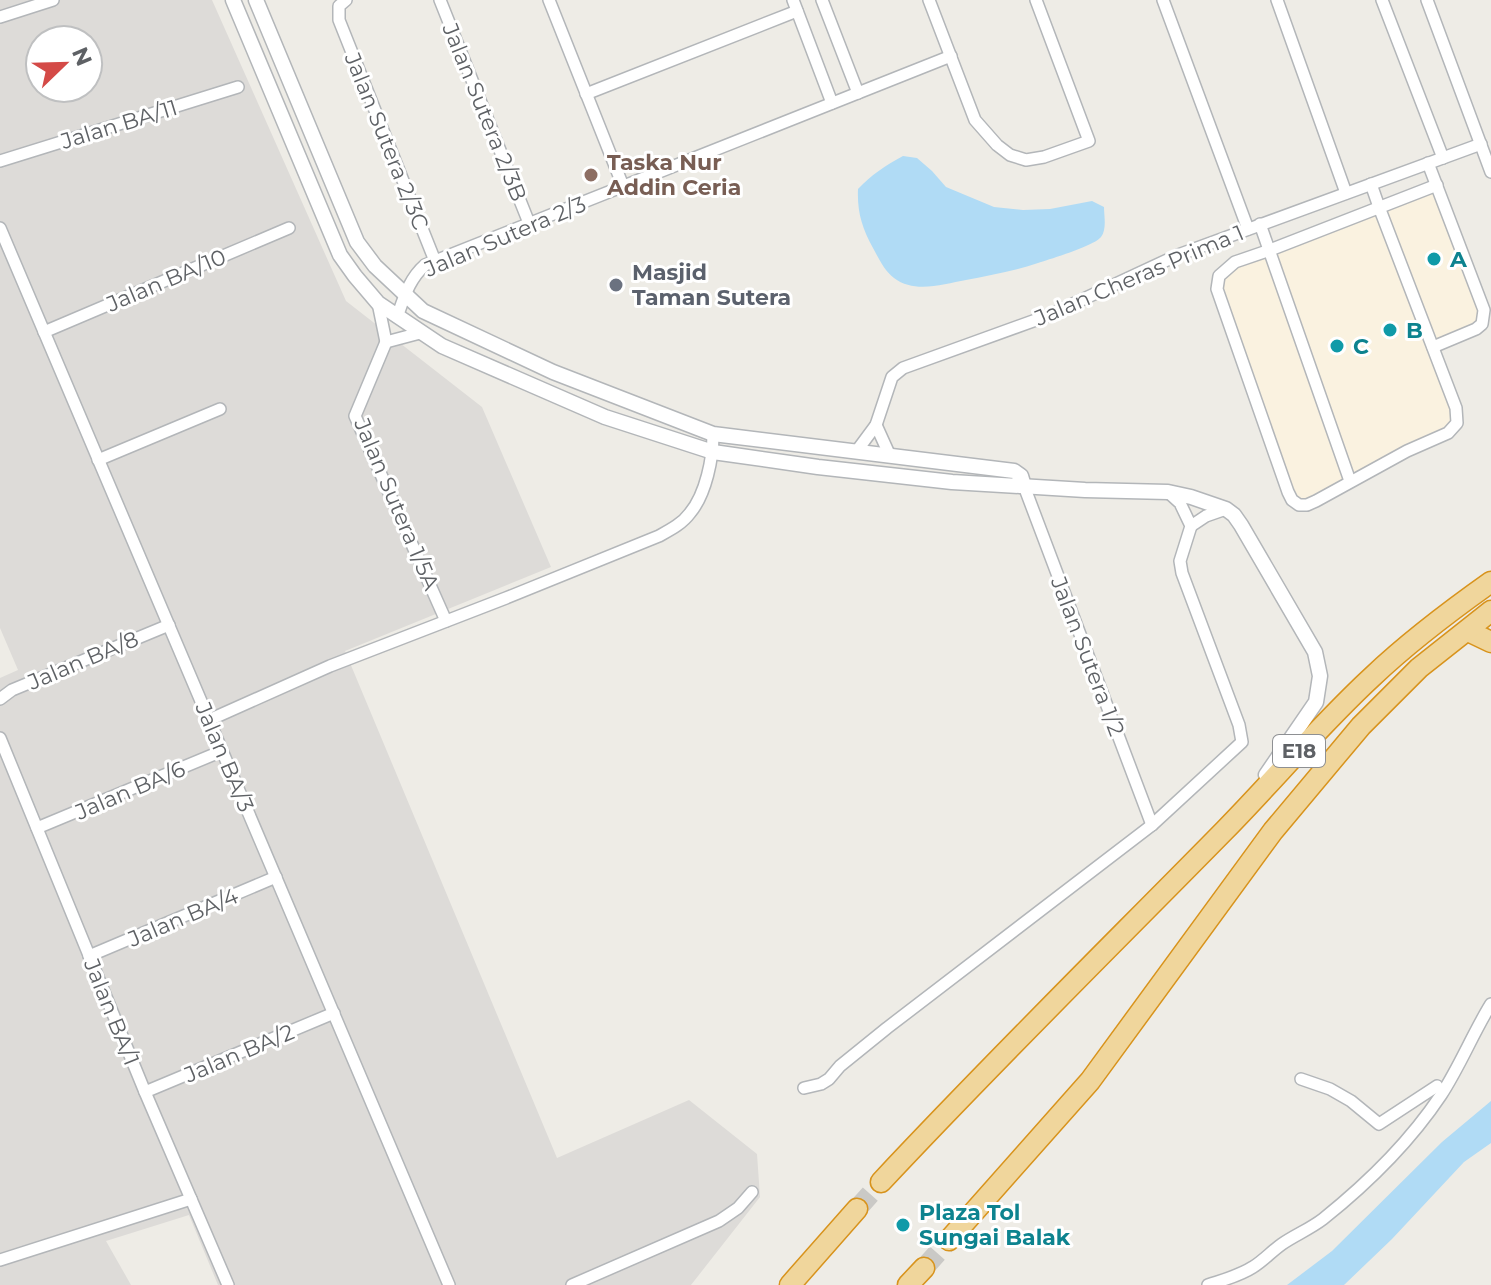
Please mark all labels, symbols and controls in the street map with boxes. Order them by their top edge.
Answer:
street label: Jalan Sutera 2/3B [436,18,533,205]
north arrow [24,24,104,104]
text: N [66,43,98,70]
street label: Jalan Sutera 2/3C [338,48,434,234]
street label: Jalan BA/11 [57,94,181,155]
place label: Taska Nur Addin Ceria [606,149,741,201]
marker: Taska Nur Addin Ceria [582,166,600,184]
street label: Jalan Sutera 2/3 [419,190,590,283]
street label: Jalan Cheras Prima 1 [1030,219,1248,332]
street label: Jalan BA/10 [102,243,230,318]
place label: A [1449,246,1468,273]
marker: A [1425,250,1443,268]
place label: Masjid Taman Sutera [632,259,791,311]
marker: Masjid Taman Sutera [607,276,625,294]
place label: B [1406,317,1423,344]
marker: B [1381,321,1399,339]
place label: C [1353,333,1369,360]
marker: C [1328,337,1346,355]
street label: Jalan Sutera 1/5A [348,413,445,594]
street label: Jalan Sutera 1/2 [1044,572,1130,740]
street label: Jalan BA/8 [23,625,142,696]
street label: Jalan BA/3 [189,697,260,816]
road number: E18 [1273,735,1325,767]
street label: Jalan BA/6 [70,755,189,826]
street label: Jalan BA/4 [123,882,243,953]
street label: Jalan BA/1 [78,954,145,1069]
street label: Jalan BA/2 [179,1018,298,1089]
place label: Plaza Tol Sungai Balak [919,1199,1071,1251]
marker: Plaza Tol Sungai Balak [894,1216,912,1234]

